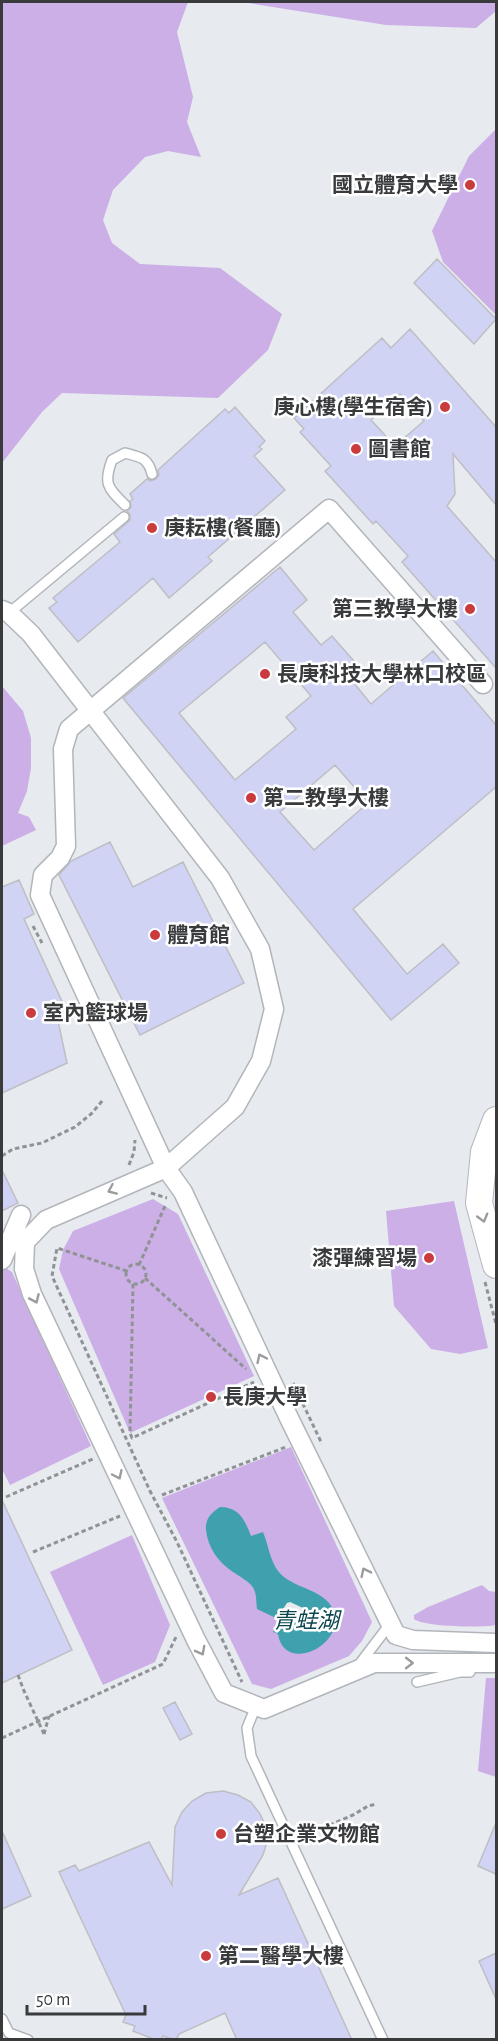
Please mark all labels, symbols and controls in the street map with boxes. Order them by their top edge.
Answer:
place label: 國立體育大學 [332,173,458,196]
marker: 國立體育大學 [463,178,477,192]
place label: 庚心樓(學生宿舍) [274,395,433,418]
marker: 庚心樓(學生宿舍) [438,400,452,414]
place label: 圖書館 [368,438,431,460]
marker: 圖書館 [349,442,363,456]
place label: 庚耘樓(餐廳) [164,516,282,539]
marker: 庚耘樓(餐廳) [145,521,159,535]
place label: 第三教學大樓 [332,597,458,620]
marker: 第三教學大樓 [463,602,477,616]
place label: 長庚科技大學林口校區 [277,662,487,685]
marker: 長庚科技大學林口校區 [258,667,272,681]
place label: 第二教學大樓 [263,786,389,809]
marker: 第二教學大樓 [244,791,258,805]
place label: 體育館 [167,923,230,946]
marker: 體育館 [148,928,162,942]
place label: 室內籃球場 [43,1001,148,1024]
marker: 室內籃球場 [24,1006,38,1020]
one-way arrow [107,1183,118,1195]
one-way arrow [476,1212,488,1223]
place label: 漆彈練習場 [312,1247,417,1269]
marker: 漆彈練習場 [422,1251,436,1265]
one-way arrow [28,1292,40,1303]
one-way arrow [257,1354,269,1365]
place label: 長庚大學 [223,1385,307,1408]
marker: 長庚大學 [204,1390,218,1404]
one-way arrow [111,1468,123,1479]
one-way arrow [360,1567,372,1578]
water label: 青蛙湖 [273,1609,342,1632]
one-way arrow [194,1645,205,1655]
one-way arrow [405,1657,414,1669]
place label: 台塑企業文物館 [233,1822,380,1845]
marker: 台塑企業文物館 [214,1827,228,1841]
place label: 第二醫學大樓 [218,1944,344,1967]
marker: 第二醫學大樓 [199,1949,213,1963]
scale bar [27,1978,146,2016]
text: 50 m [36,1991,70,2009]

